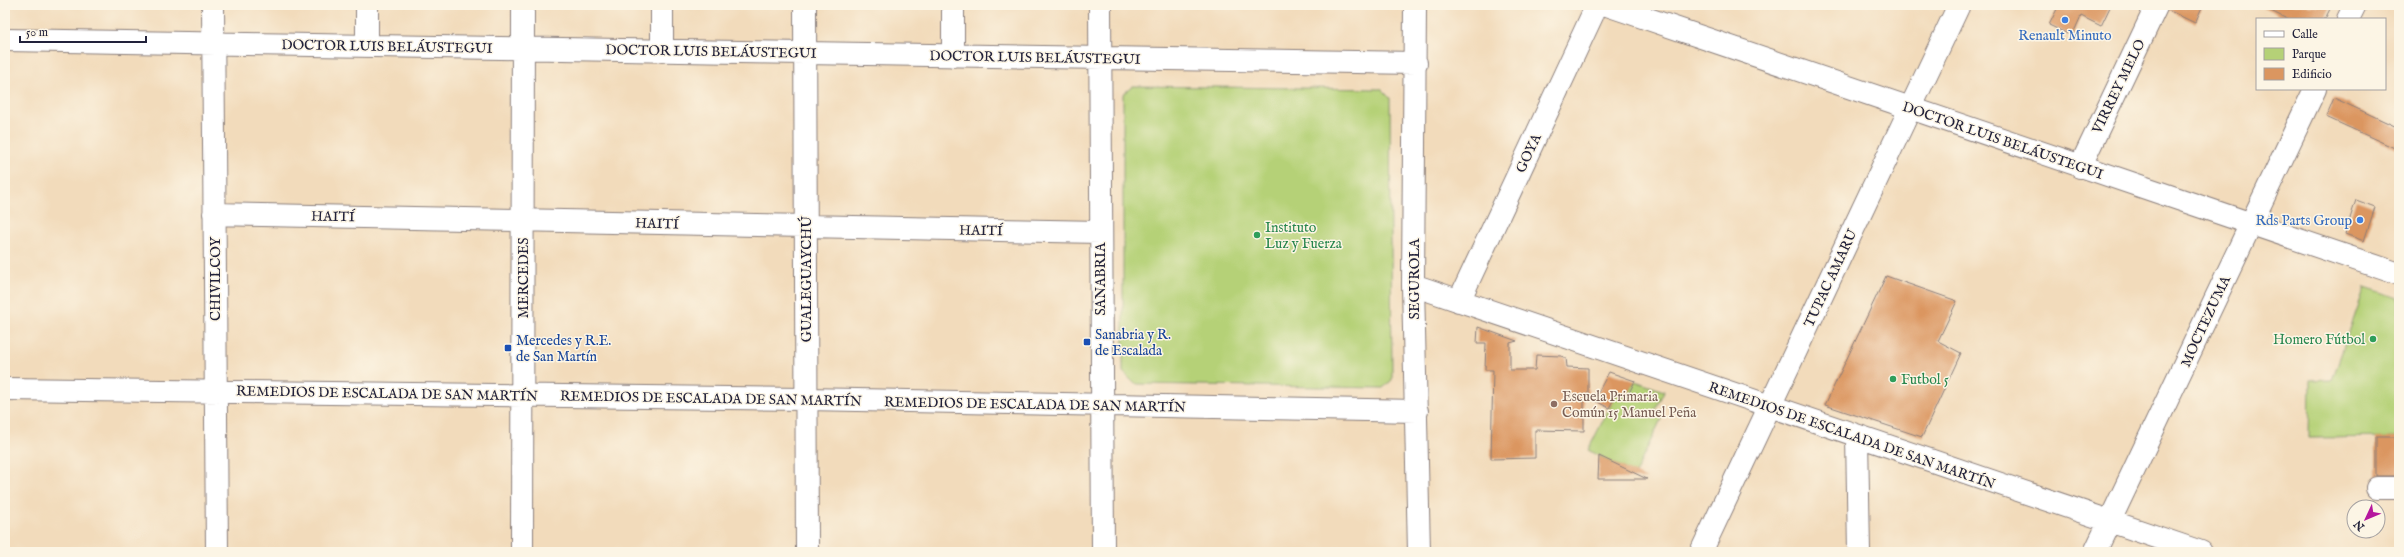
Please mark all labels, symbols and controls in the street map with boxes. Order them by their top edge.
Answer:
marker: Renault Minuto [2060,15,2070,25]
scale bar [20,18,146,44]
legend [2256,18,2386,90]
text: 50 m [26,25,48,40]
place label: Renault Minuto [2018,27,2112,45]
text: Calle [2292,27,2318,42]
street label: DOCTOR LUIS BELÁUSTEGUI [281,35,493,58]
street label: VIRREY MELO [2088,36,2150,138]
street label: DOCTOR LUIS BELÁUSTEGUI [605,40,817,63]
street label: DOCTOR LUIS BELÁUSTEGUI [929,46,1141,69]
text: Parque [2292,47,2327,63]
text: Edificio [2292,67,2332,82]
street label: DOCTOR LUIS BELÁUSTEGUI [1900,97,2106,184]
street label: GOYA [1512,131,1546,176]
street label: HAITÍ [311,207,356,226]
place label: Rds Parts Group [2255,212,2352,230]
street label: HAITÍ [635,213,680,234]
marker: Rds Parts Group [2355,215,2365,225]
street label: GUALEGUAYCHÚ [797,216,816,342]
place label: Instituto Luz y Fuerza [1265,219,1343,253]
street label: HAITÍ [959,221,1004,240]
street label: TUPAC AMARU [1800,226,1862,330]
marker: Instituto Luz y Fuerza [1252,230,1262,240]
street label: CHIVILCOY [207,236,225,321]
street label: MERCEDES [515,238,533,318]
street label: SEGUROLA [1406,238,1424,319]
street label: SANABRIA [1092,242,1110,316]
street label: MOCTEZUMA [2177,272,2235,370]
place label: Sanabria y R. de Escalada [1095,326,1171,360]
place label: Homero Fútbol [2273,331,2365,349]
place label: Mercedes y R.E. de San Martín [516,332,611,366]
marker: Homero Fútbol [2368,334,2378,344]
marker: Sanabria y R. de Escalada [1082,337,1092,347]
marker: Mercedes y R.E. de San Martín [503,343,513,353]
place label: Futbol 5 [1901,371,1949,389]
marker: Futbol 5 [1888,374,1898,384]
street label: REMEDIOS DE ESCALADA DE SAN MARTÍN [1706,377,1998,494]
street label: REMEDIOS DE ESCALADA DE SAN MARTÍN [236,381,538,406]
street label: REMEDIOS DE ESCALADA DE SAN MARTÍN [560,386,862,411]
place label: Escuela Primaria Común 15 Manuel Peña [1562,388,1697,422]
street label: REMEDIOS DE ESCALADA DE SAN MARTÍN [884,392,1186,417]
marker: Escuela Primaria Común 15 Manuel Peña [1549,399,1559,409]
north arrow [2346,499,2386,539]
text: N [2351,517,2369,534]

